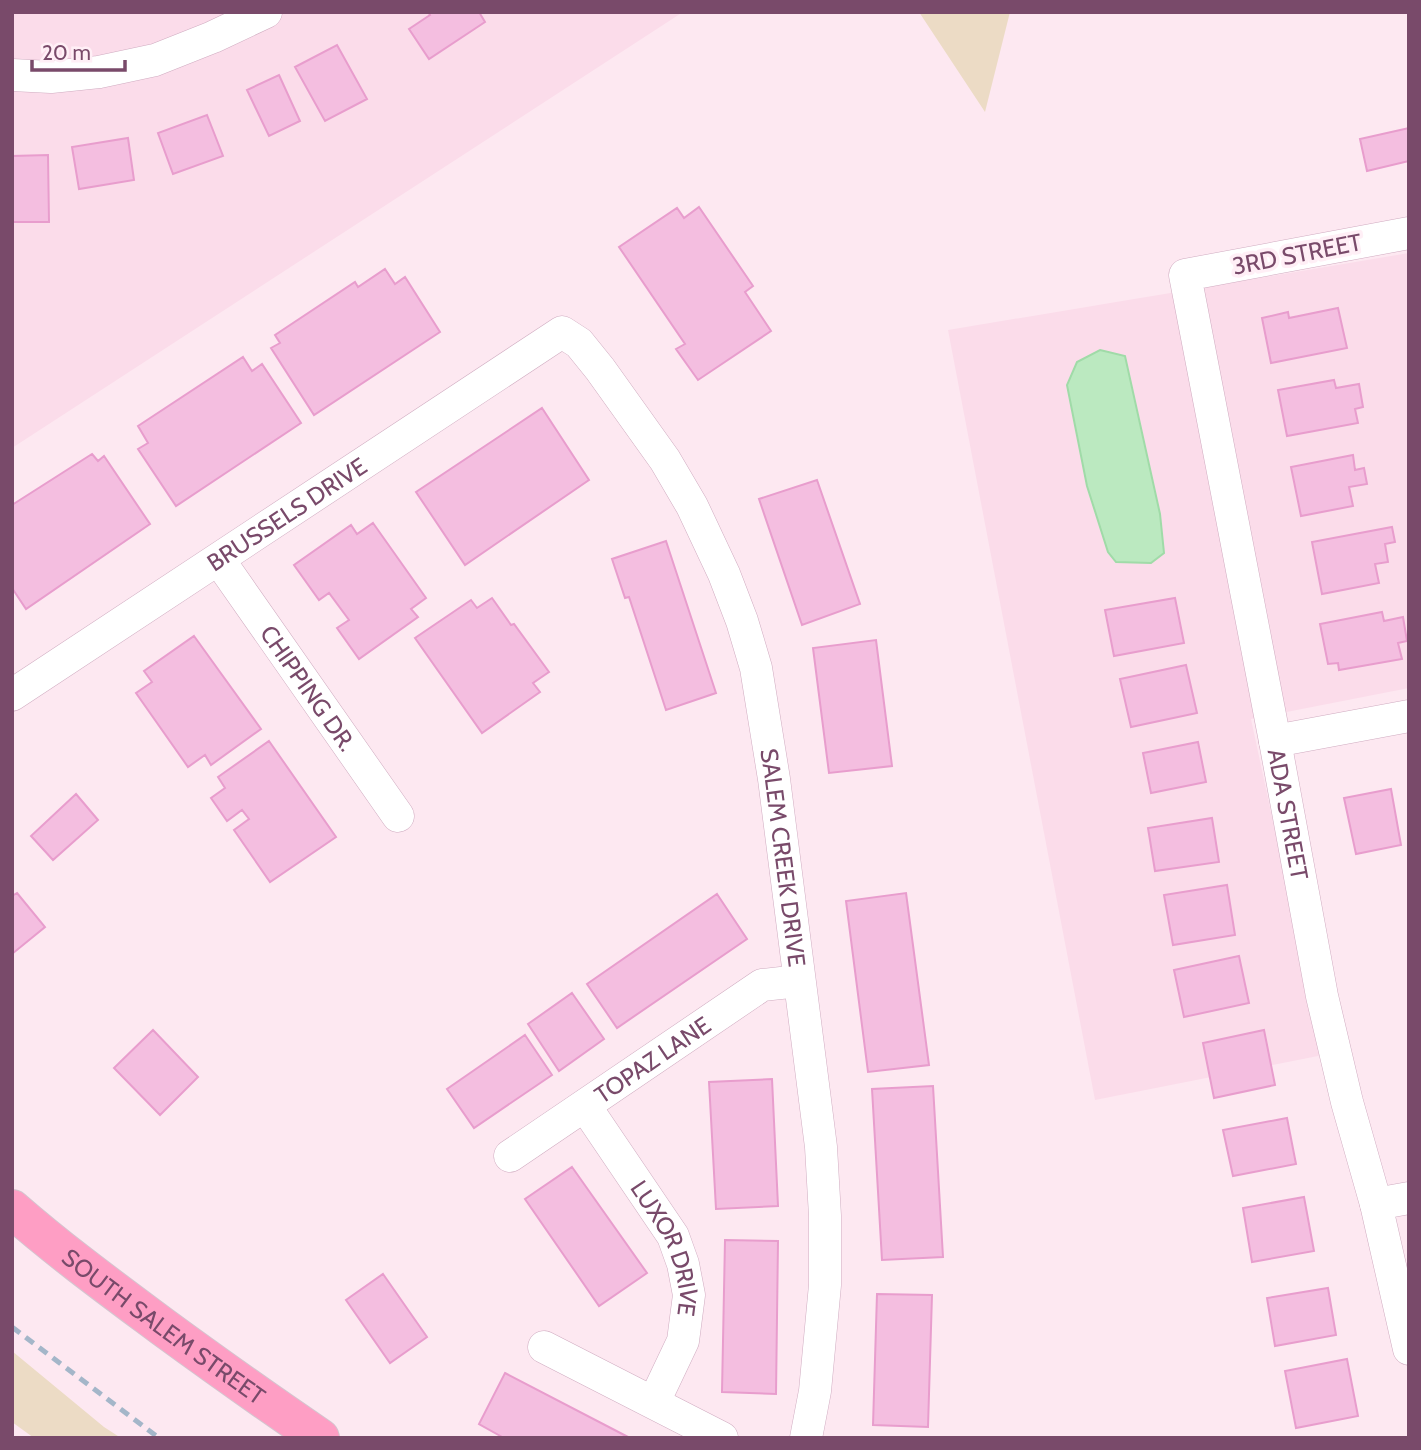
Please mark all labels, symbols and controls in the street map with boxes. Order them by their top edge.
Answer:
scale bar [32,28,124,72]
text: 20 m [42,40,91,65]
street label: 3RD STREET [1230,227,1364,281]
street label: BRUSSELS DRIVE [201,451,372,577]
street label: CHIPPING DR. [254,619,362,756]
street label: SALEM CREEK DRIVE [755,746,812,968]
street label: ADA STREET [1262,746,1315,882]
street label: TOPAZ LANE [589,1010,716,1109]
street label: LUXOR DRIVE [625,1174,704,1318]
street label: SOUTH SALEM STREET [57,1242,271,1410]

